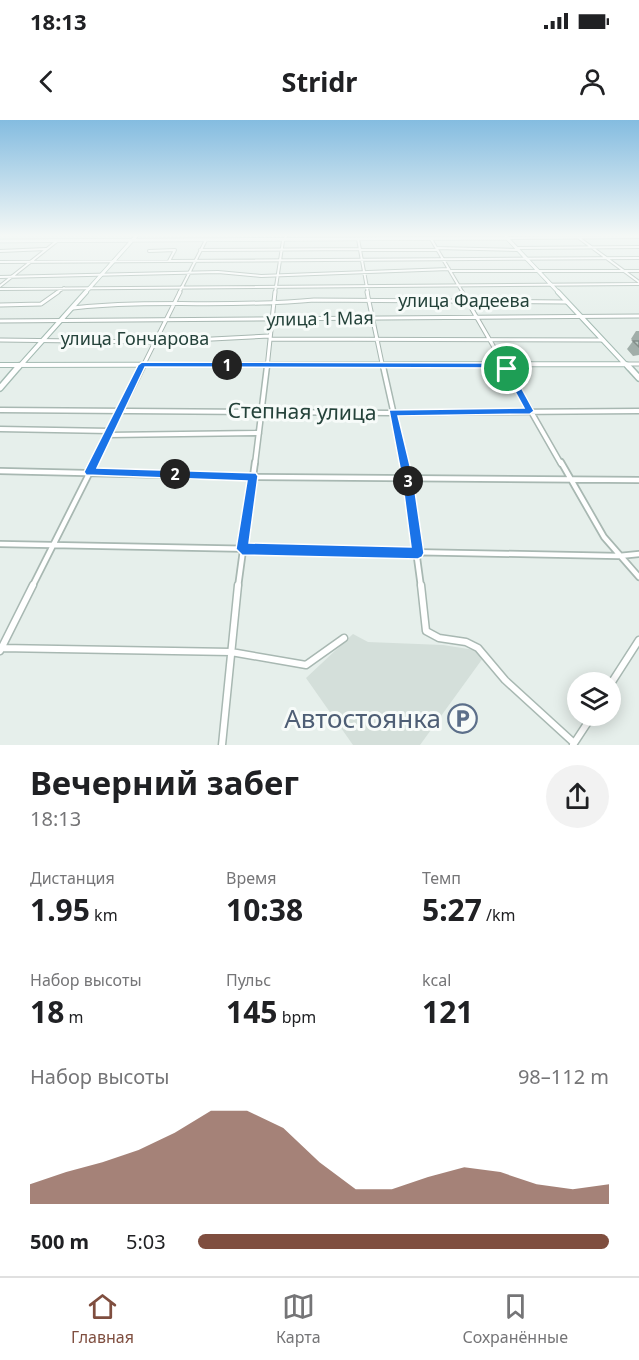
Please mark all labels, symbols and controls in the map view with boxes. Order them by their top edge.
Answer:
text: 18:13 [30,6,87,36]
text: Stridr [282,63,357,100]
icon: back [30,65,63,98]
icon: person [576,65,609,98]
street label: улица Фадеева [398,288,530,312]
street label: улица 1 Мая [266,305,374,331]
street label: улица Гончарова [61,326,209,350]
pin [481,343,532,394]
pin: 1 [212,350,242,380]
icon: arrive [490,352,523,385]
text: 1 [222,354,232,376]
street label: Степная улица [227,396,377,426]
pin: 2 [160,459,190,489]
text: 2 [170,463,180,485]
pin: 3 [393,466,423,496]
text: 3 [403,470,413,492]
map controls [567,672,621,726]
button: layers [567,672,621,726]
place label: Автостоянка [284,700,441,736]
parking icon: Автостоянка [446,703,478,735]
text: Вечерний забег [30,760,299,805]
button: share [546,765,609,828]
text: 18:13 [30,805,81,832]
text: Дистанция [30,867,115,889]
text: Время [226,867,276,889]
text: Темп [422,867,461,889]
text: 1.95 [30,889,90,930]
text: 10:38 [226,889,303,930]
text: 5:27 [422,889,482,930]
text: km [90,904,118,926]
text: /km [482,904,516,926]
text: Набор высоты [30,969,142,991]
text: Пульс [226,969,271,991]
text: kcal [422,969,451,991]
text: 18 [30,991,64,1032]
text: 145 [226,991,277,1032]
text: 121 [422,991,473,1032]
text: m [64,1006,83,1028]
text: bpm [277,1006,316,1028]
text: Набор высоты [30,1063,169,1090]
text: 98–112 m [518,1063,609,1090]
text: 500 m [30,1228,89,1255]
text: 5:03 [126,1228,166,1255]
tab: Главная [71,1290,134,1348]
tab: Карта [276,1290,321,1348]
tab: Сохранённые [463,1290,568,1348]

